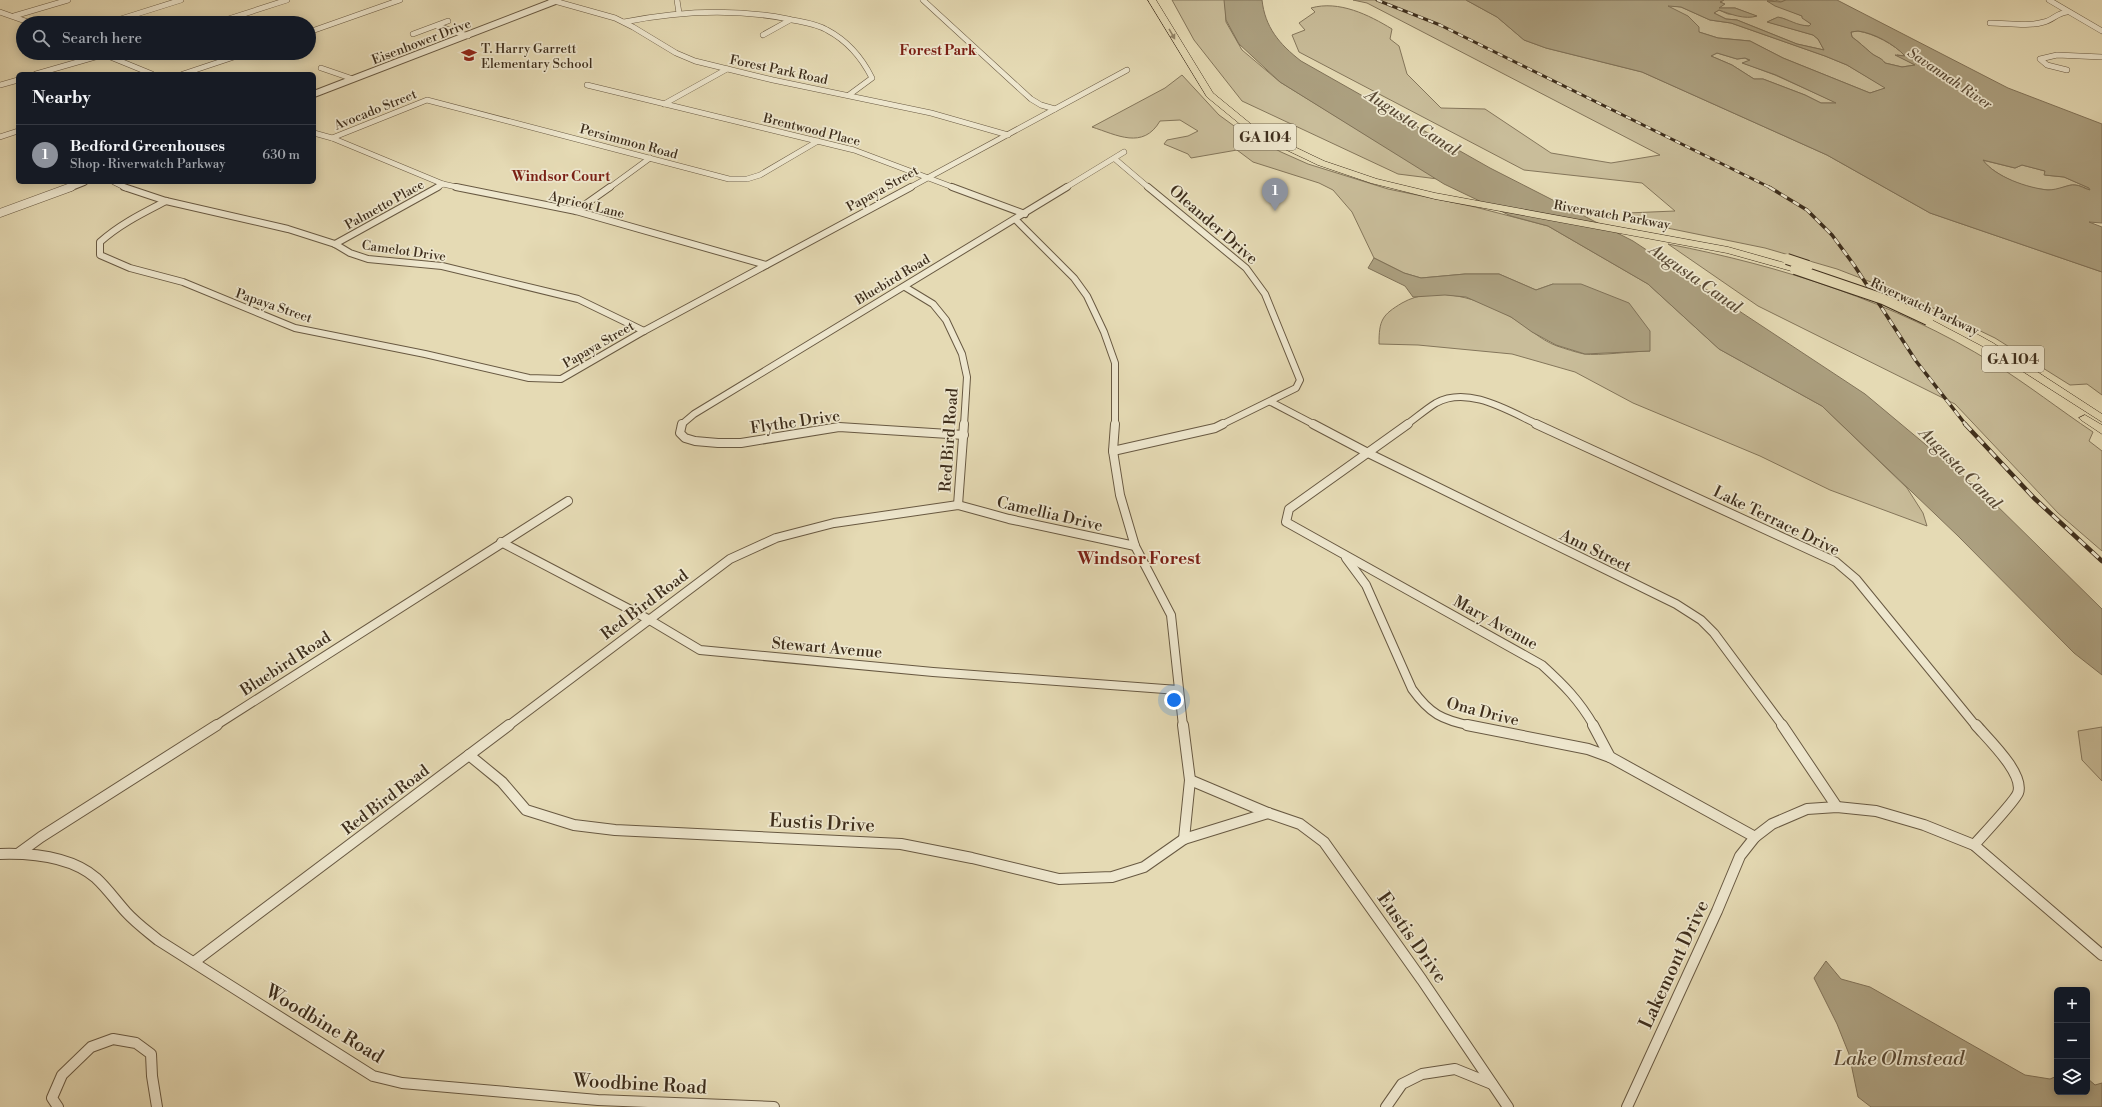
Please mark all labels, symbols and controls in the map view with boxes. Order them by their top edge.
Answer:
search box [16,16,316,60]
street label: Eisenhower Drive [370,16,474,68]
icon: search [30,27,52,49]
one-way arrow [1168,28,1175,40]
text: Search here [62,29,142,48]
place label: T. Harry Garrett Elementary School [481,41,593,72]
district label: Forest Park [899,42,977,60]
water label: Savannah River [1904,44,1996,114]
school or university icon: T. Harry Garrett Elementary School [460,46,478,64]
street label: Forest Park Road [728,52,830,88]
water label: Augusta Canal [1359,83,1464,162]
street label: Avocado Street [331,86,419,134]
text: Nearby [32,87,91,109]
street label: Brentwood Place [761,110,862,150]
street label: Persimmon Road [578,121,680,163]
road number: GA 104 [1234,124,1296,150]
text: Bedford Greenhouses [70,137,225,156]
text: 1 [42,147,48,163]
text: 630 m [262,147,300,163]
text: Shop · Riverwatch Parkway [70,156,226,172]
street label: Papaya Street [844,162,922,215]
district label: Windsor Court [511,168,611,186]
street label: Palmetto Place [342,176,427,233]
pin: 1 [1262,178,1288,211]
street label: Oleander Drive [1165,181,1262,269]
street label: Apricot Lane [546,188,627,222]
street label: Riverwatch Parkway [1552,197,1672,233]
street label: Camelot Drive [361,237,447,265]
water label: Augusta Canal [1643,238,1746,319]
street label: Bluebird Road [851,251,933,309]
street label: Riverwatch Parkway [1868,275,1982,339]
street label: Papaya Street [233,285,314,327]
street label: Papaya Street [560,318,637,372]
road number: GA 104 [1982,346,2044,372]
street label: Red Bird Road [935,387,963,493]
street label: Flythe Drive [749,406,841,438]
water label: Augusta Canal [1913,421,2007,515]
street label: Lake Terrace Drive [1710,482,1843,560]
street label: Camellia Drive [995,492,1105,536]
street label: Ann Street [1556,525,1635,577]
district label: Windsor Forest [1076,548,1202,570]
street label: Red Bird Road [597,565,692,644]
street label: Mary Avenue [1450,591,1541,654]
street label: Bluebird Road [236,627,335,701]
street label: Stewart Avenue [771,633,883,663]
your location [1164,690,1184,710]
street label: Ona Drive [1444,693,1521,731]
street label: Red Bird Road [338,760,433,839]
street label: Eustis Drive [768,808,876,838]
street label: Eustis Drive [1372,887,1452,988]
street label: Lakemont Drive [1634,896,1714,1033]
street label: Woodbine Road [260,979,388,1069]
map controls [2054,987,2090,1095]
button: + [2054,987,2090,1023]
button: − [2054,1023,2090,1059]
water label: Lake Olmstead [1833,1047,1965,1072]
button: layers [2054,1059,2090,1095]
street label: Woodbine Road [571,1068,708,1100]

